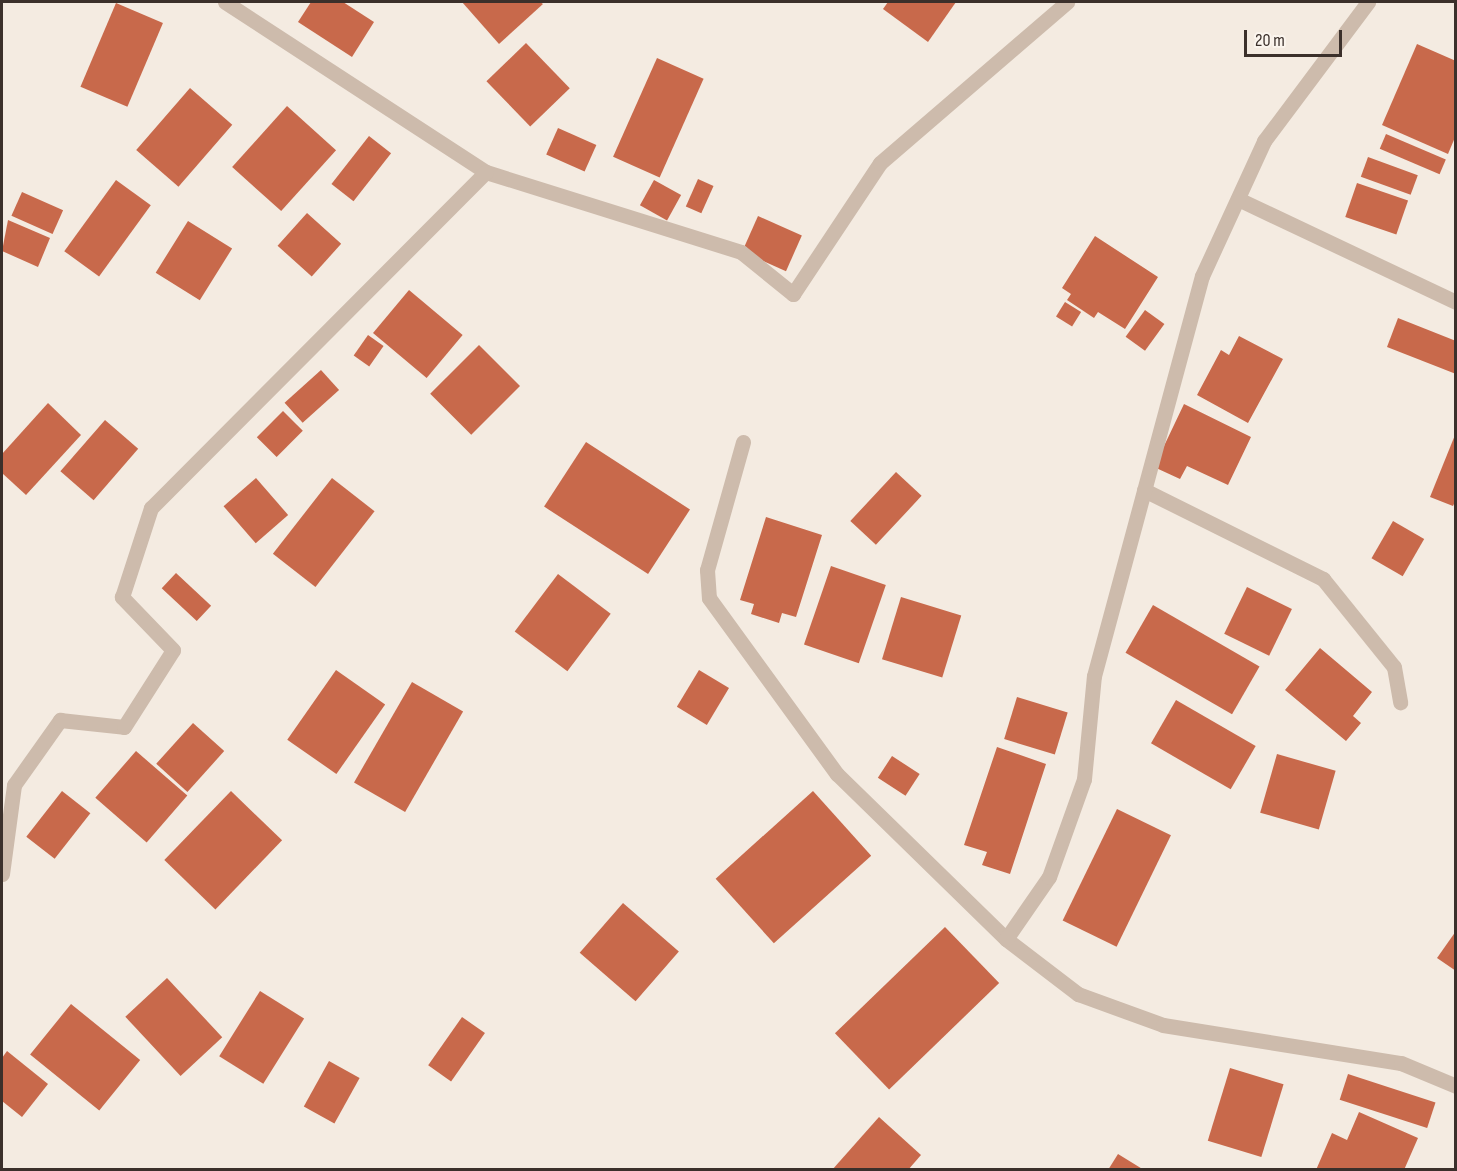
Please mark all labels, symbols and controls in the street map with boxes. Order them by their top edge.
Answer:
scale bar [1247,18,1344,56]
text: 20 m [1255,30,1285,51]

